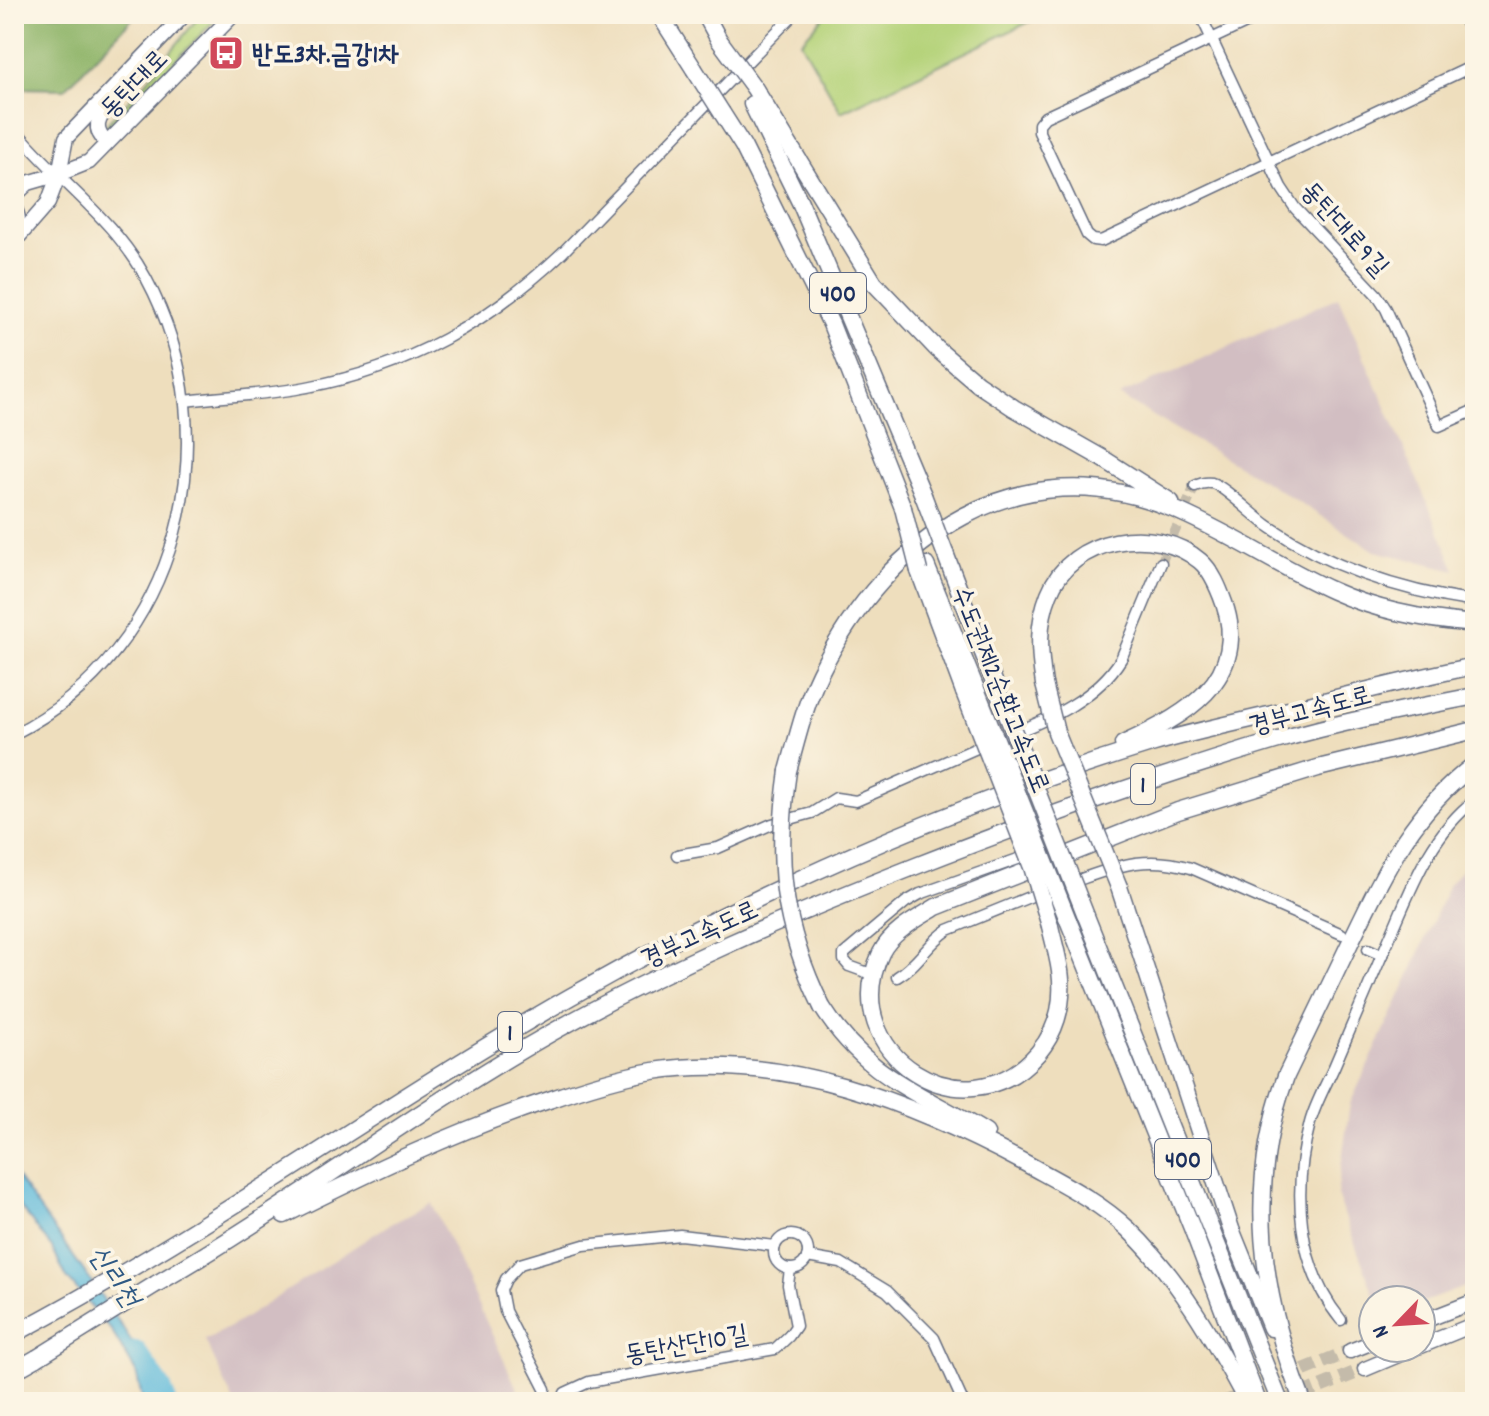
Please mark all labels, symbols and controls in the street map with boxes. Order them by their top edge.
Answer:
bus stop icon: 반도3차.금강1차 [207,34,245,72]
place label: 반도3차.금강1차 [252,38,399,75]
street label: 동탄대로 [93,42,178,128]
street label: 동탄대로9길 [1291,175,1396,286]
road number: 400 [810,273,866,313]
street label: 수도권제2순환고속도로 [940,581,1057,800]
street label: 경부고속도로 [1245,678,1376,746]
road number: 1 [1131,764,1155,804]
street label: 경부고속도로 [636,893,765,979]
road number: 1 [498,1012,522,1052]
road number: 400 [1155,1139,1211,1179]
water label: 신리천 [76,1239,149,1319]
north arrow [1357,1284,1437,1364]
street label: 동탄산단10길 [622,1317,751,1375]
text: N [1366,1319,1398,1342]

